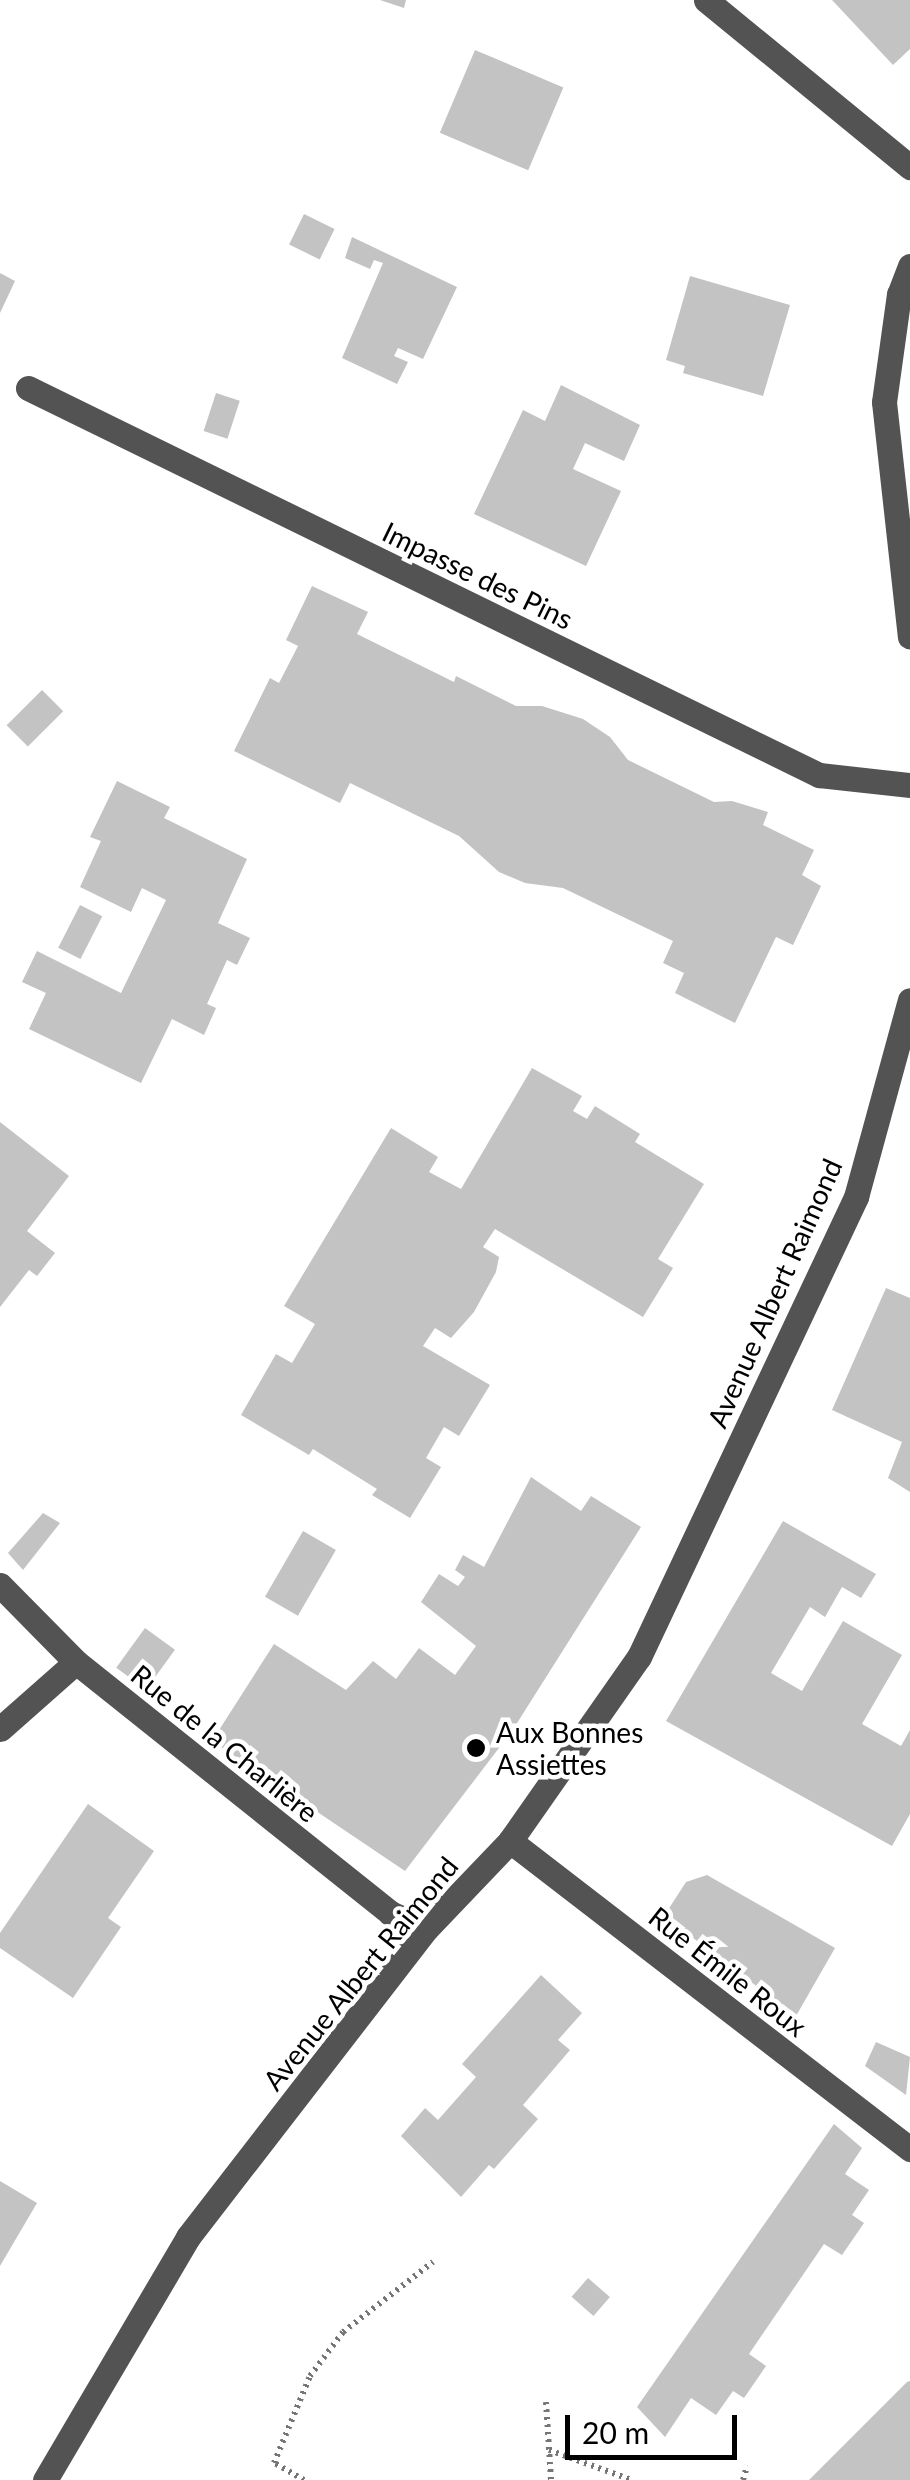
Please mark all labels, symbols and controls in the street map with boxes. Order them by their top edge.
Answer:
street label: Impasse des Pins [377,514,579,636]
street label: Avenue Albert Raimond [699,1153,849,1433]
street label: Rue de la Charlière [125,1657,325,1829]
place label: Aux Bonnes Assiettes [496,1715,643,1781]
marker: Aux Bonnes Assiettes [465,1737,487,1759]
street label: Avenue Albert Raimond [255,1849,465,2097]
street label: Rue Émile Roux [643,1899,813,2043]
scale bar [570,2395,742,2457]
text: 20 m [582,2414,649,2450]

